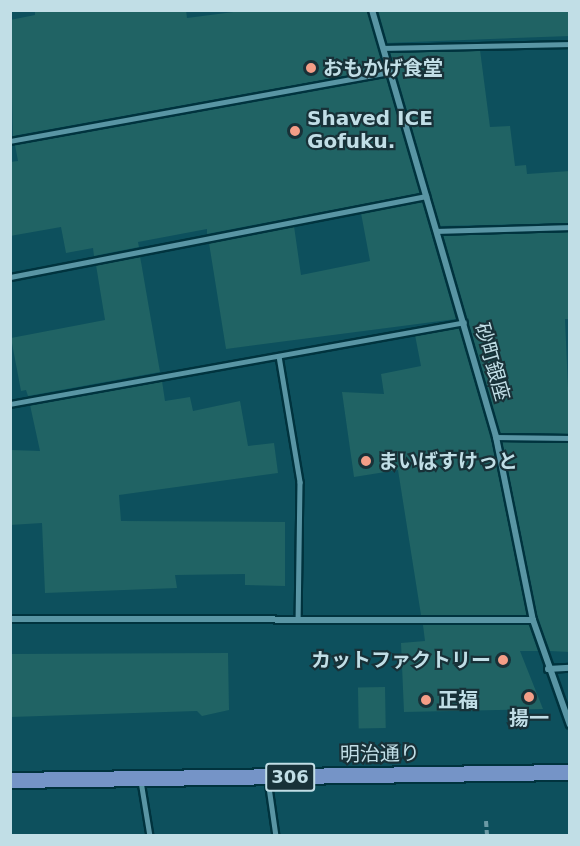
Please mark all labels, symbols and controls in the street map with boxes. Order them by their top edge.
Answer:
place label: おもかげ食堂 [323,56,443,80]
marker: おもかげ食堂 [304,61,318,75]
place label: Shaved ICE Gofuku. [307,107,433,154]
marker: Shaved ICE Gofuku. [288,124,302,138]
street label: 砂町銀座 [469,320,515,404]
place label: まいばすけっと [378,449,518,473]
marker: まいばすけっと [359,454,373,468]
place label: カットファクトリー [311,648,491,672]
marker: カットファクトリー [496,653,510,667]
place label: 正福 [438,688,478,712]
marker: 揚一 [522,690,536,704]
marker: 正福 [419,693,433,707]
place label: 揚一 [509,706,549,730]
street label: 明治通り [340,741,420,767]
road number: 306 [264,762,316,792]

